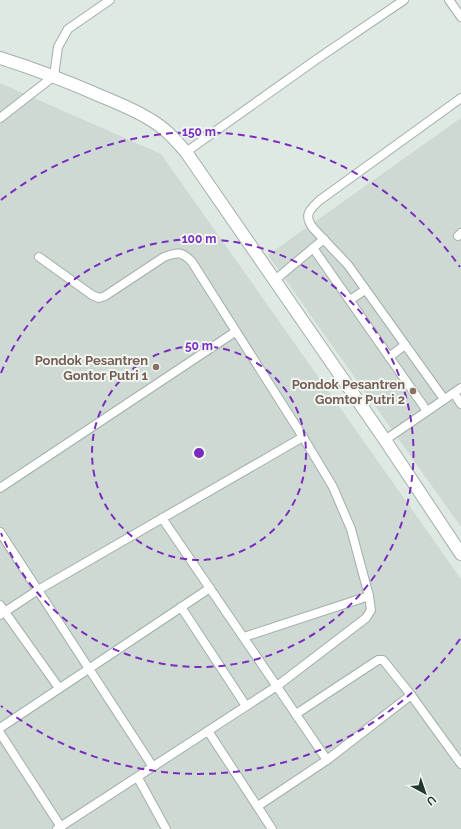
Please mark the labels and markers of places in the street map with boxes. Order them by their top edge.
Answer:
place label: Pondok Pesantren Gontor Putri 1 [35,353,149,383]
marker: Pondok Pesantren Gontor Putri 1 [151,362,161,372]
place label: Pondok Pesantren Gomtor Putri 2 [292,377,405,407]
marker: Pondok Pesantren Gomtor Putri 2 [408,386,418,396]
centre of rings [192,446,206,460]

